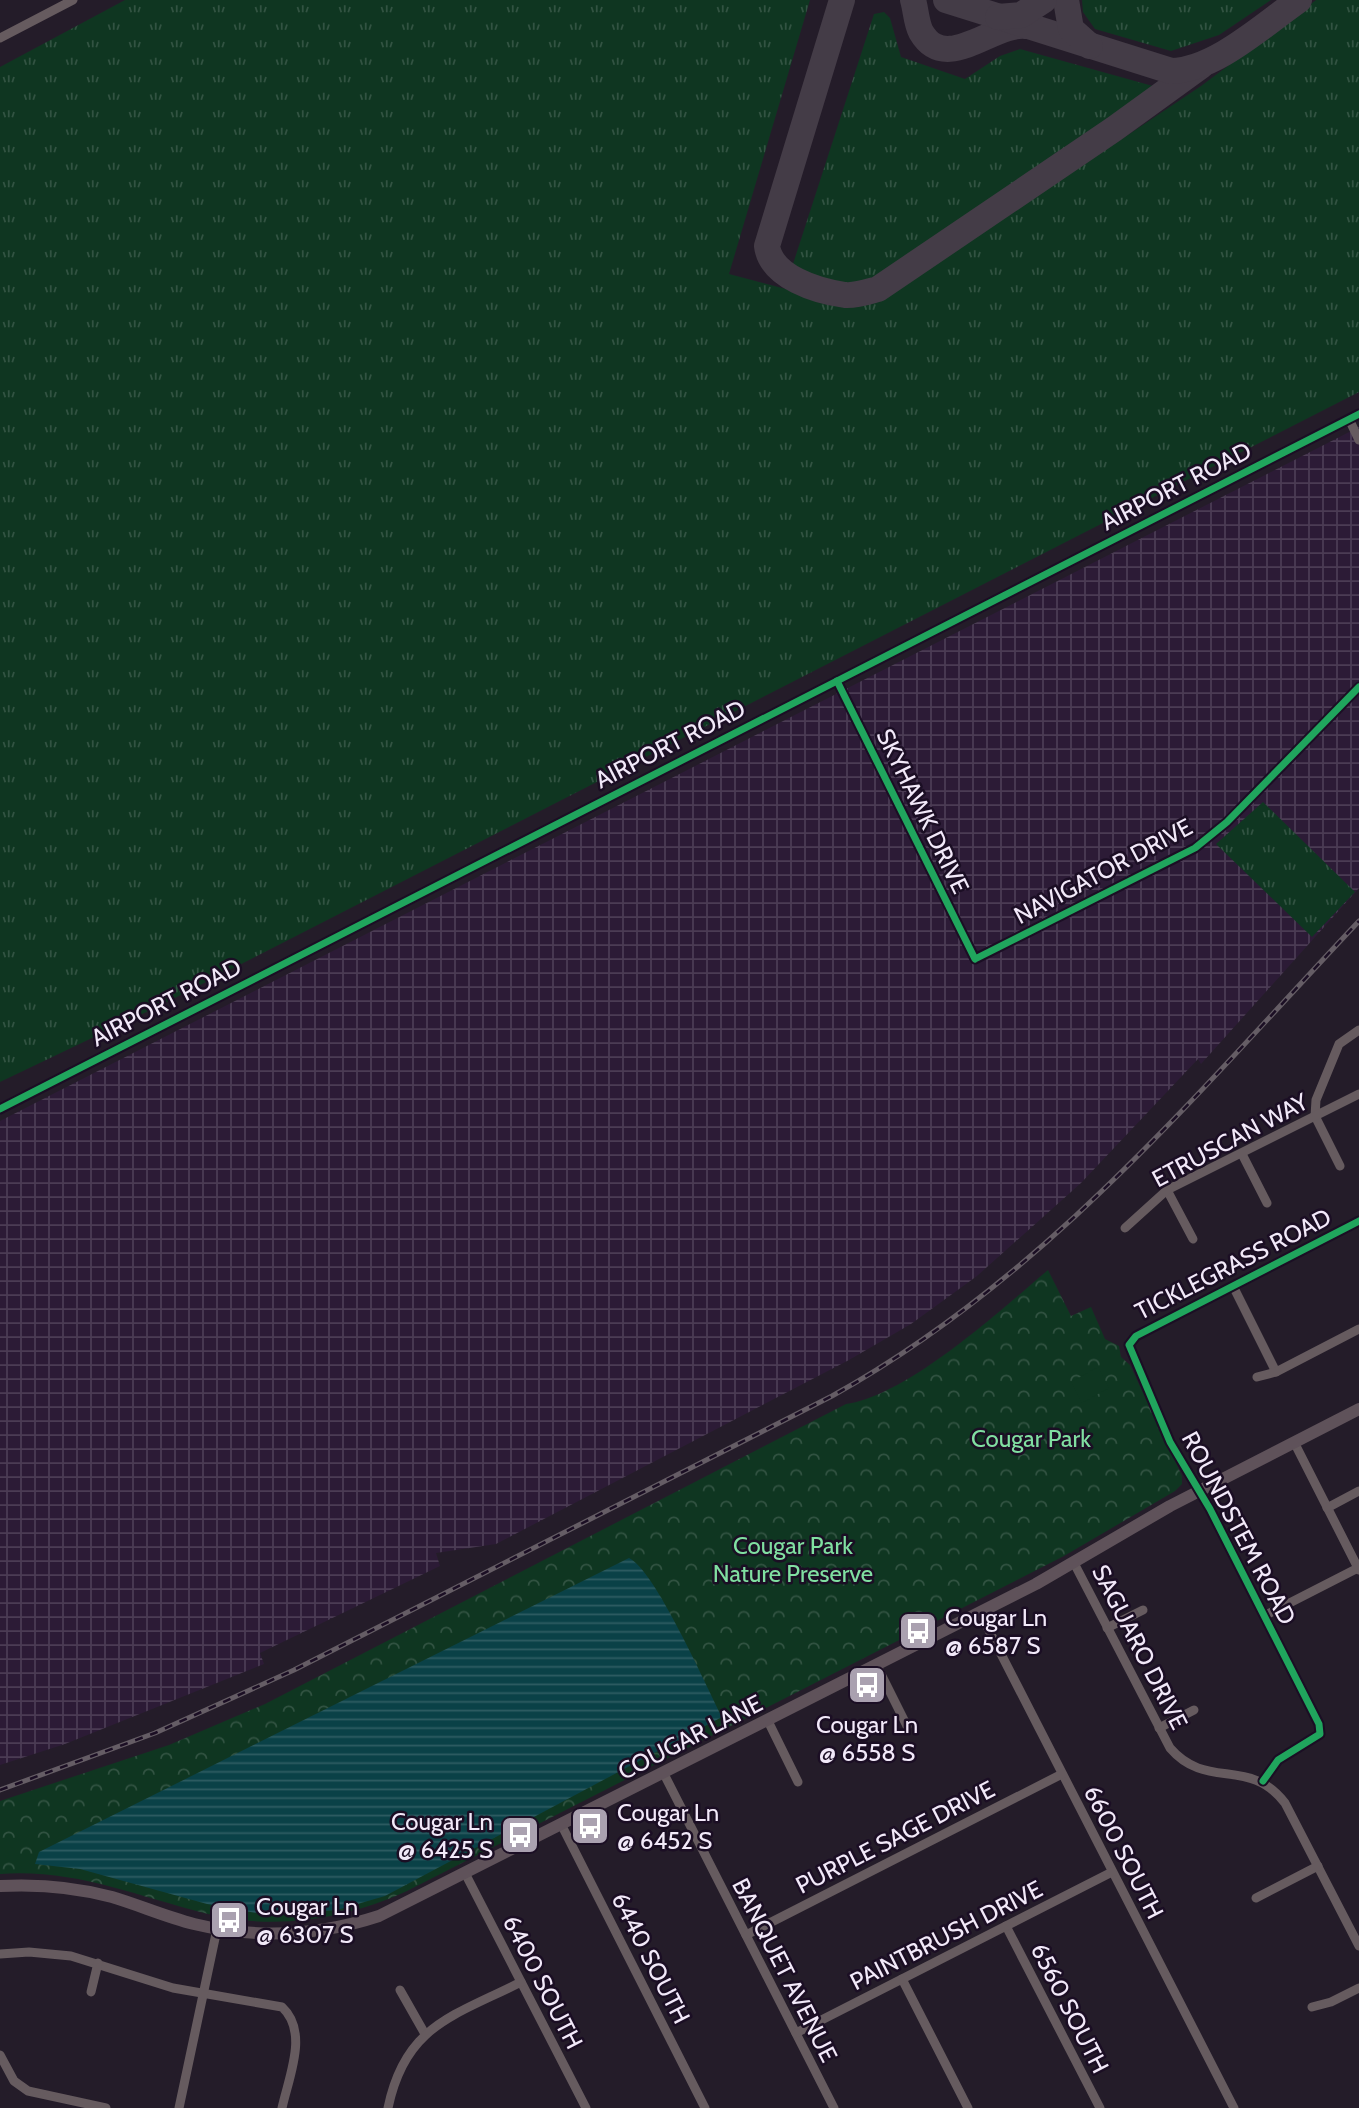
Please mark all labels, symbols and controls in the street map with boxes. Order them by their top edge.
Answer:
street label: AIRPORT ROAD [1096,436,1256,536]
street label: AIRPORT ROAD [590,694,750,794]
street label: SKYHAWK DRIVE [871,724,975,898]
street label: NAVIGATOR DRIVE [1009,812,1197,930]
street label: AIRPORT ROAD [86,952,246,1052]
street label: ETRUSCAN WAY [1147,1087,1313,1193]
street label: TICKLEGRASS ROAD [1130,1202,1336,1326]
park label: Cougar Park [971,1424,1091,1453]
street label: ROUNDSTEM ROAD [1176,1426,1302,1630]
park label: Cougar Park Nature Preserve [713,1531,873,1588]
street label: SAGUARO DRIVE [1086,1560,1194,1734]
place label: Cougar Ln @ 6587 S [945,1603,1047,1660]
bus stop icon: Cougar Ln @ 6587 S [897,1610,939,1652]
bus stop icon: Cougar Ln @ 6558 S [846,1664,888,1706]
street label: COUGAR LANE [613,1688,767,1786]
place label: Cougar Ln @ 6558 S [816,1710,918,1767]
street label: PURPLE SAGE DRIVE [791,1774,999,1900]
street label: 6600 SOUTH [1078,1780,1170,1924]
place label: Cougar Ln @ 6452 S [617,1798,719,1855]
bus stop icon: Cougar Ln @ 6452 S [569,1805,611,1847]
place label: Cougar Ln @ 6425 S [391,1807,493,1864]
bus stop icon: Cougar Ln @ 6425 S [499,1814,541,1856]
street label: BANQUET AVENUE [726,1873,844,2067]
street label: PAINTBRUSH DRIVE [845,1874,1047,1996]
street label: 6440 SOUTH [606,1888,696,2028]
place label: Cougar Ln @ 6307 S [256,1892,358,1949]
bus stop icon: Cougar Ln @ 6307 S [208,1899,250,1941]
street label: 6400 SOUTH [497,1910,589,2054]
street label: 6560 SOUTH [1025,1938,1115,2078]

